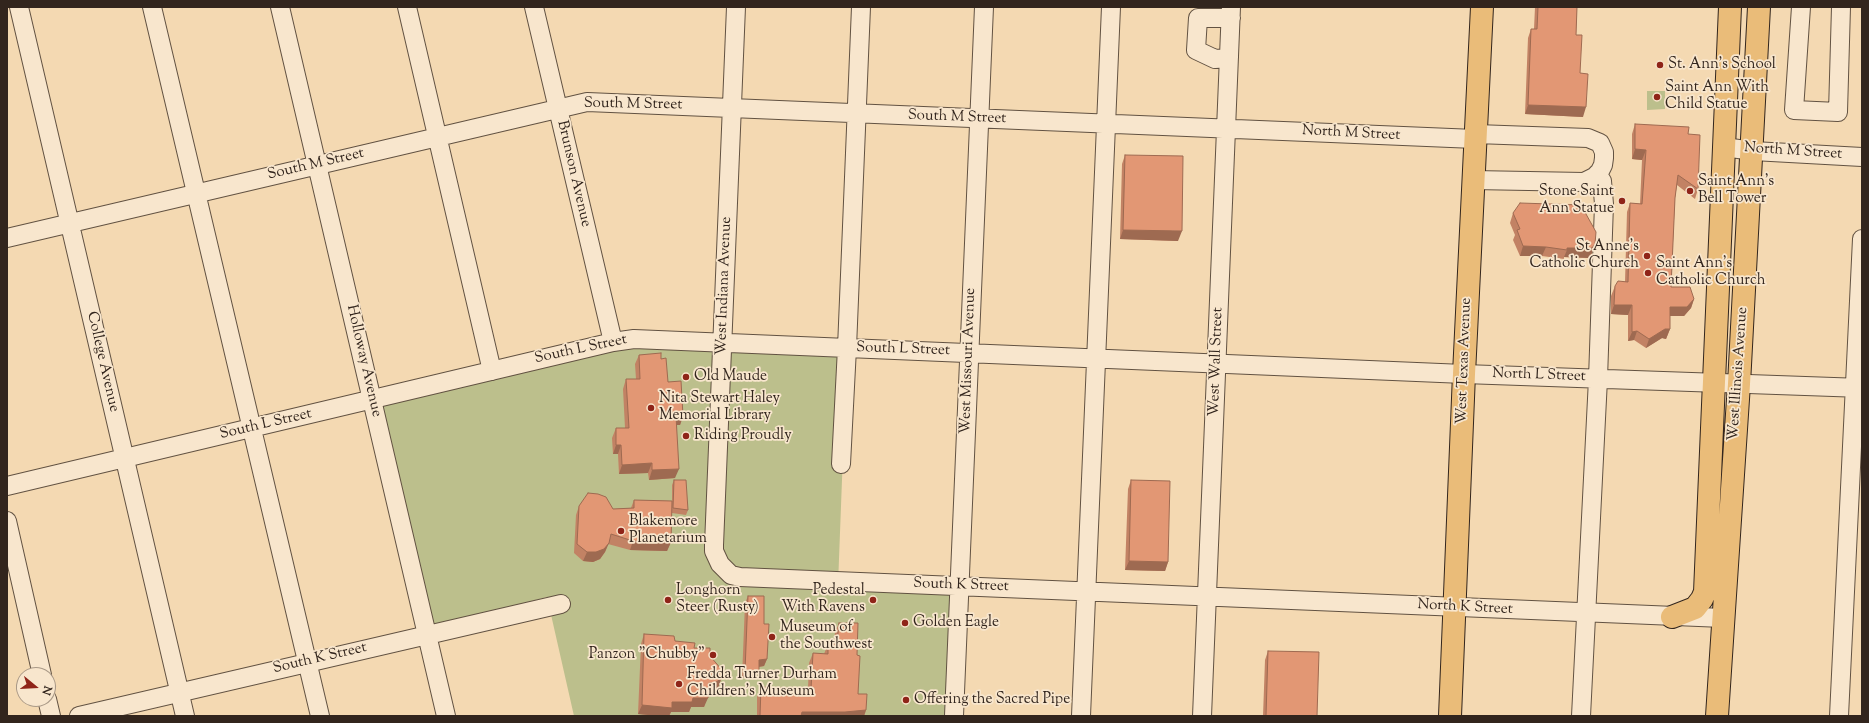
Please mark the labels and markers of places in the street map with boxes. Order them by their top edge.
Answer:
place label: St. Ann's School [1668,56,1776,74]
marker: St. Ann's School [1655,60,1665,70]
place label: Saint Ann With Child Statue [1665,79,1769,114]
marker: Saint Ann With Child Statue [1652,92,1662,102]
place label: Saint Ann’s Bell Tower [1698,173,1774,208]
place label: Stone Saint Ann Statue [1539,183,1614,218]
marker: Saint Ann’s Bell Tower [1685,186,1695,196]
marker: Stone Saint Ann Statue [1617,196,1627,206]
place label: St Anne's Catholic Church [1530,238,1639,273]
marker: St Anne's Catholic Church [1642,251,1652,261]
place label: Saint Ann's Catholic Church [1656,255,1765,290]
marker: Saint Ann's Catholic Church [1643,268,1653,278]
place label: Old Maude [694,368,767,386]
marker: Old Maude [681,372,691,382]
place label: Nita Stewart Haley Memorial Library [659,390,780,425]
marker: Nita Stewart Haley Memorial Library [646,403,656,413]
place label: Riding Proudly [694,427,792,445]
marker: Riding Proudly [681,431,691,441]
place label: Blakemore Planetarium [629,513,707,548]
marker: Blakemore Planetarium [616,526,626,536]
place label: Longhorn Steer (Rusty) [676,582,759,617]
place label: Pedestal With Ravens [781,582,865,617]
marker: Longhorn Steer (Rusty) [663,595,673,605]
marker: Pedestal With Ravens [868,595,878,605]
place label: Golden Eagle [913,614,999,632]
marker: Golden Eagle [900,618,910,628]
place label: Museum of the Southwest [780,619,872,654]
marker: Museum of the Southwest [767,632,777,642]
place label: Panzon "Chubby" [589,646,705,664]
marker: Panzon "Chubby" [708,650,718,660]
place label: Fredda Turner Durham Children's Museum [687,666,837,701]
marker: Fredda Turner Durham Children's Museum [674,679,684,689]
place label: Offering the Sacred Pipe [914,691,1070,709]
marker: Offering the Sacred Pipe [901,695,911,705]

